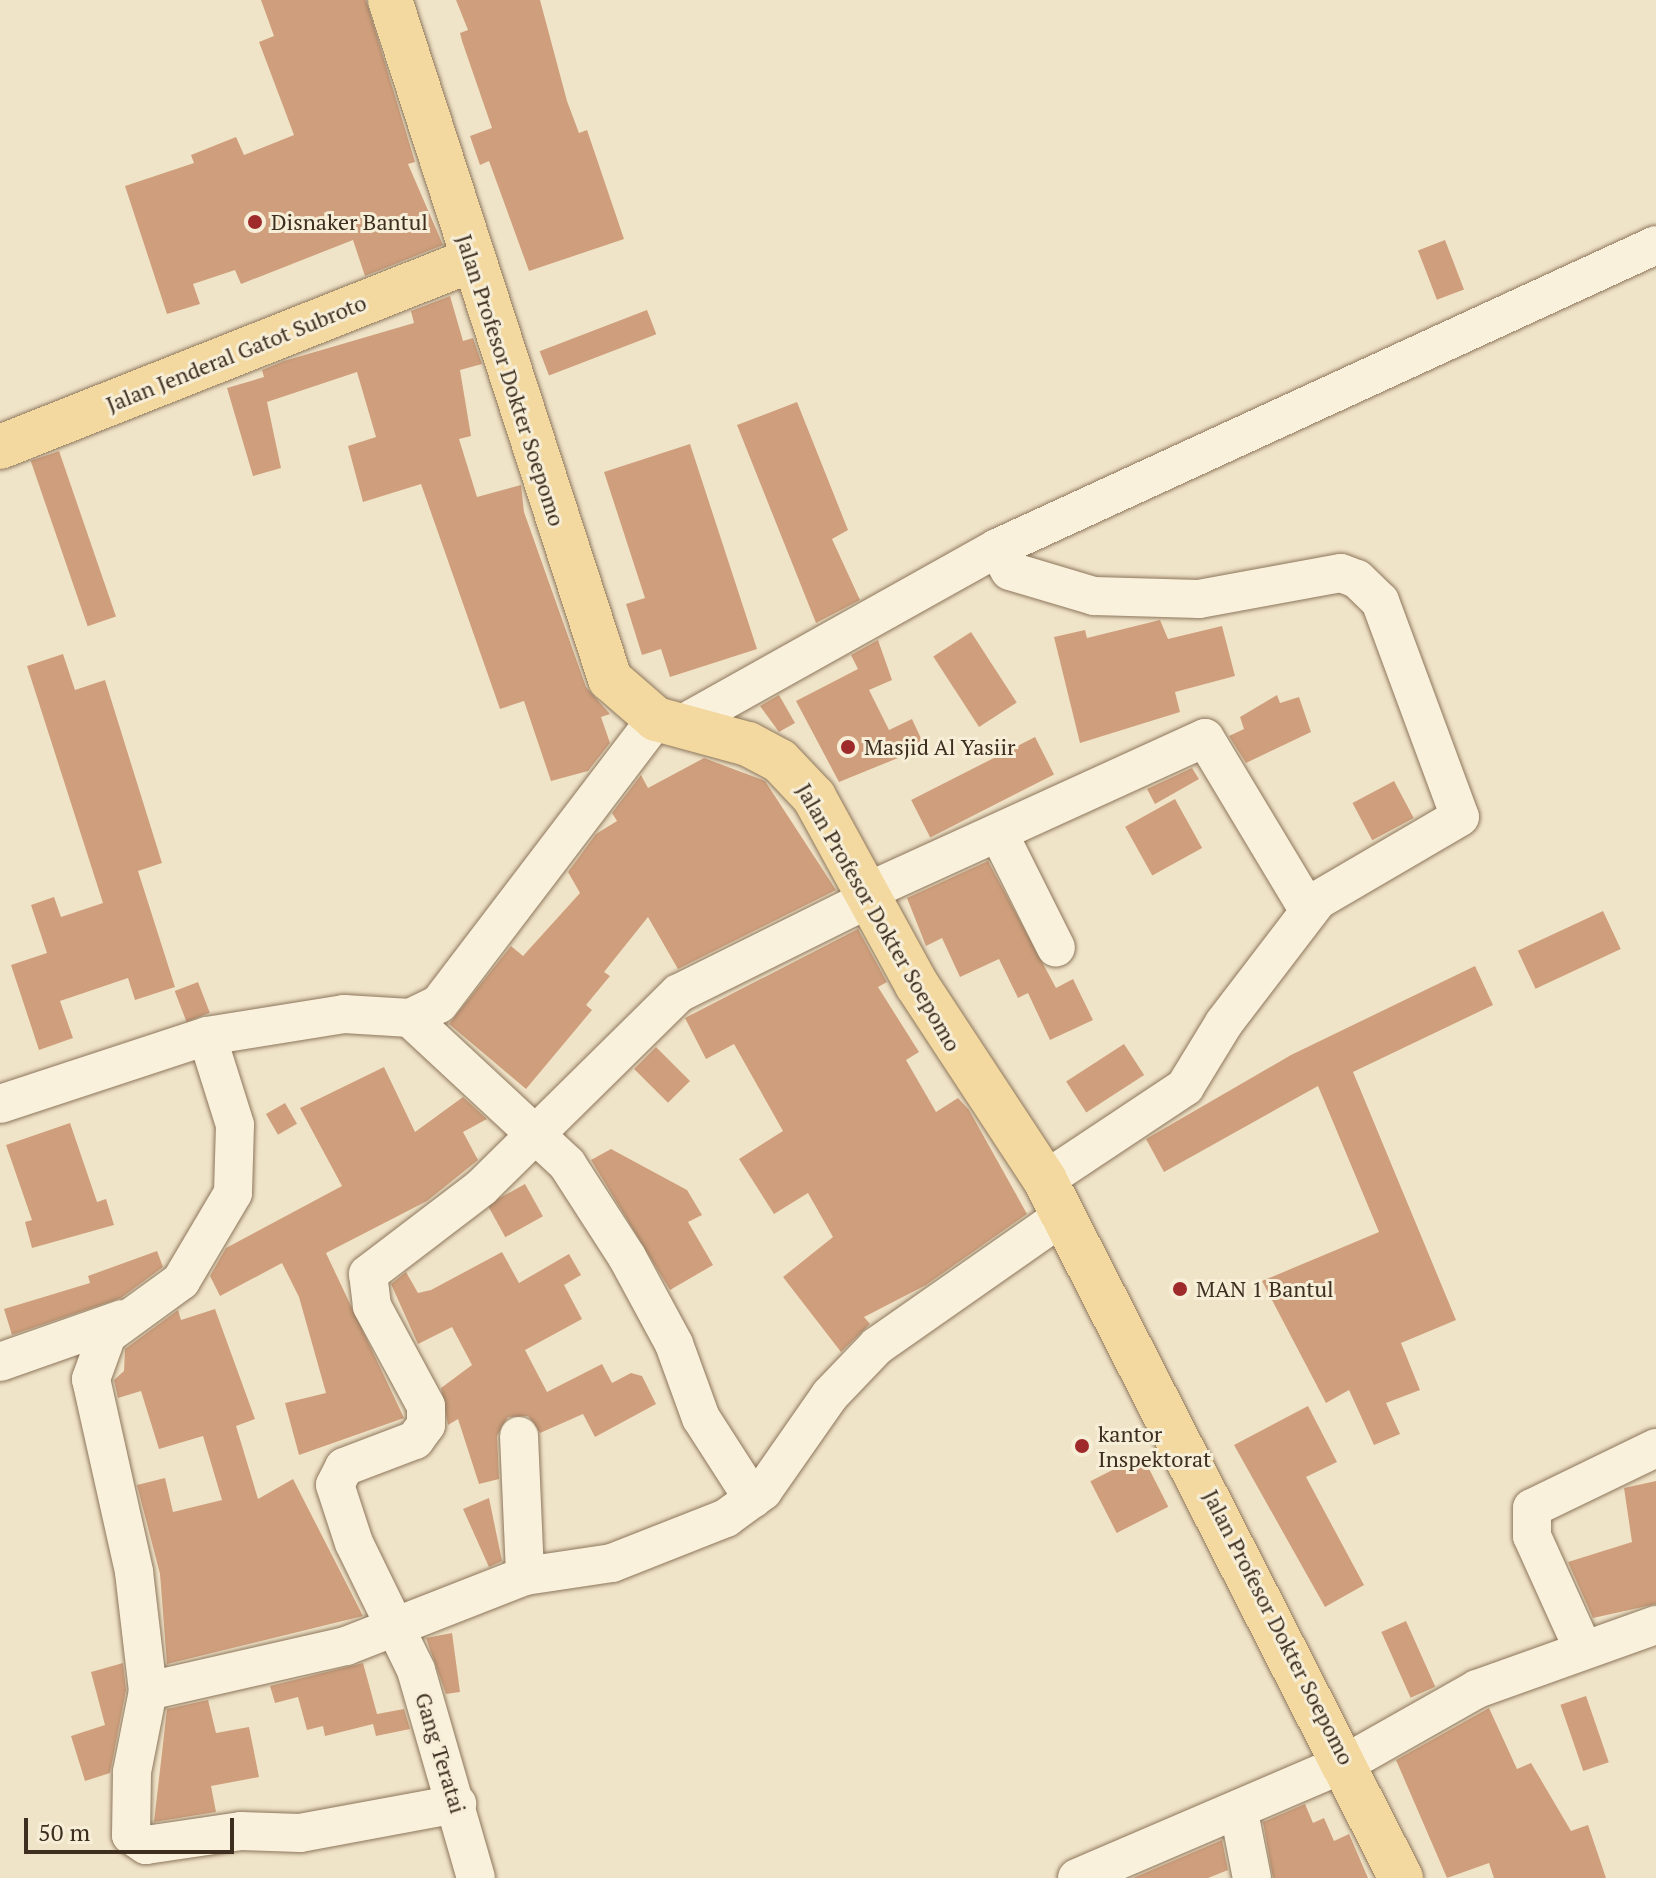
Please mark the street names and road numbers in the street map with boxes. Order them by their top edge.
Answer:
street label: Jalan Profesor Dokter Soepomo [451,231,571,529]
street label: Jalan Jenderal Gatot Subroto [102,289,370,417]
street label: Jalan Profesor Dokter Soepomo [791,778,967,1056]
street label: Jalan Profesor Dokter Soepomo [1198,1485,1360,1769]
street label: Gang Teratai [410,1689,472,1817]

